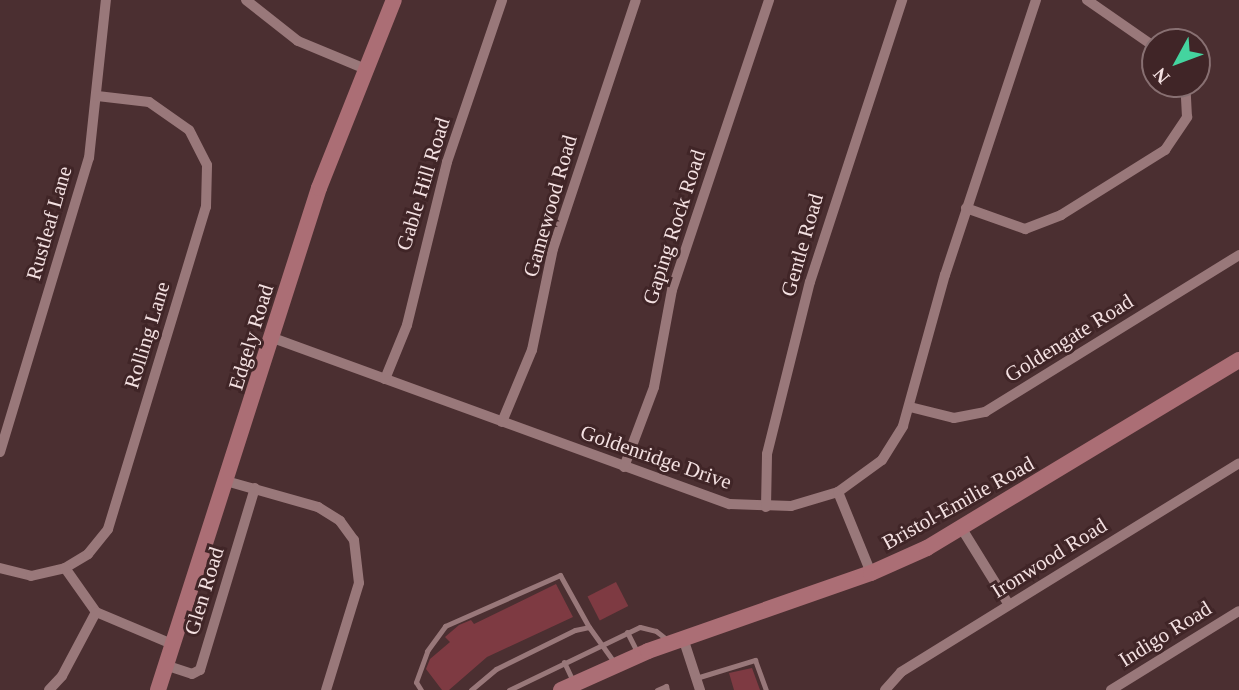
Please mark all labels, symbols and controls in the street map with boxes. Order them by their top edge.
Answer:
north arrow [1141,28,1211,98]
text: N [1149,64,1174,88]
street label: Gable Hill Road [391,115,455,253]
street label: Gamewood Road [518,132,582,280]
street label: Gaping Rock Road [637,147,711,307]
street label: Rustleaf Lane [21,163,77,283]
street label: Gentle Road [775,191,829,299]
street label: Rolling Lane [119,279,175,391]
street label: Edgely Road [223,281,279,393]
street label: Goldengate Road [1000,289,1138,387]
street label: Goldenridge Drive [577,419,735,495]
street label: Bristol-Emilie Road [878,451,1038,555]
street label: Ironwood Road [987,513,1111,603]
street label: Glen Road [179,544,229,638]
street label: Indigo Road [1114,596,1216,672]

